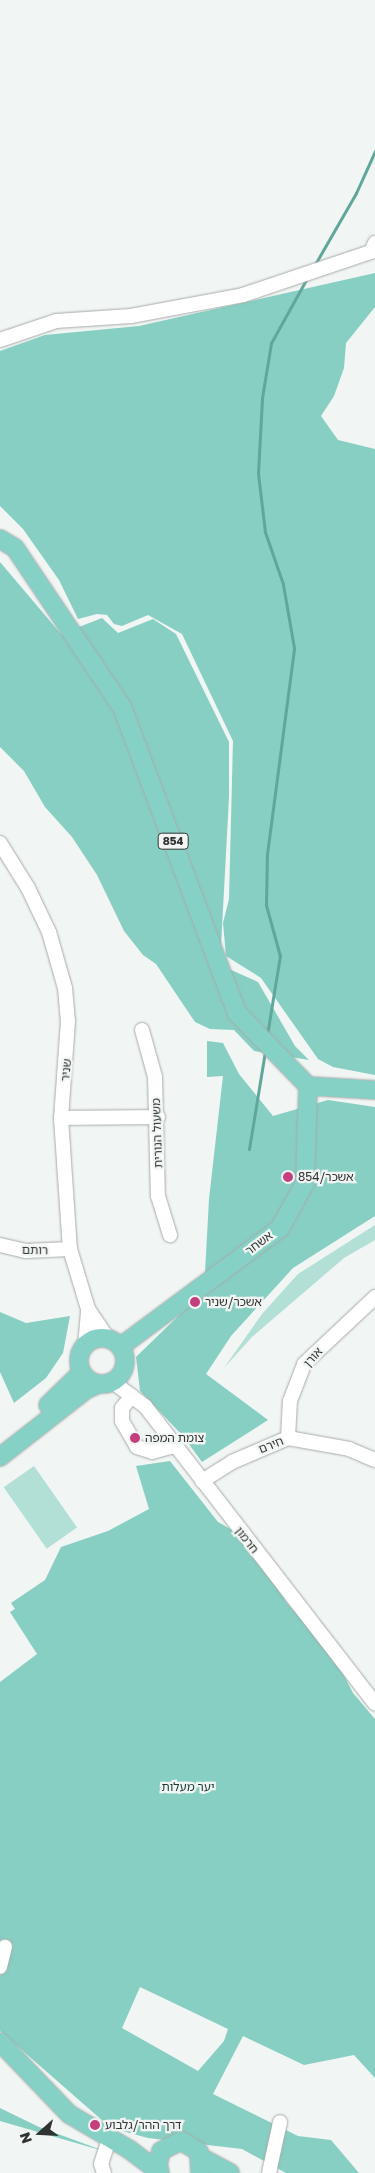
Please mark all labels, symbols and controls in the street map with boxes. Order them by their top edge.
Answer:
road number: 854 [157,832,189,849]
street label: שניר [58,1058,74,1082]
street label: משעול הנורית [149,1098,165,1168]
place label: אשכר/854 [298,1170,354,1184]
marker: אשכר/854 [282,1171,294,1183]
street label: אשחר [243,1228,275,1258]
street label: רותם [22,1243,48,1257]
place label: אשכר/שניר [205,1295,262,1309]
marker: אשכר/שניר [189,1296,201,1308]
street label: אורן [301,1344,325,1370]
place label: צומת המפה [145,1431,204,1445]
marker: צומת המפה [129,1432,141,1444]
street label: חירם [256,1434,286,1456]
street label: חרמון [232,1524,262,1556]
park label: יער מעלות [161,1780,215,1794]
north arrow [15,2108,65,2158]
place label: דרך ההר/גלבוע [105,2118,181,2132]
marker: דרך ההר/גלבוע [89,2119,101,2131]
text: N [16,2130,35,2146]

